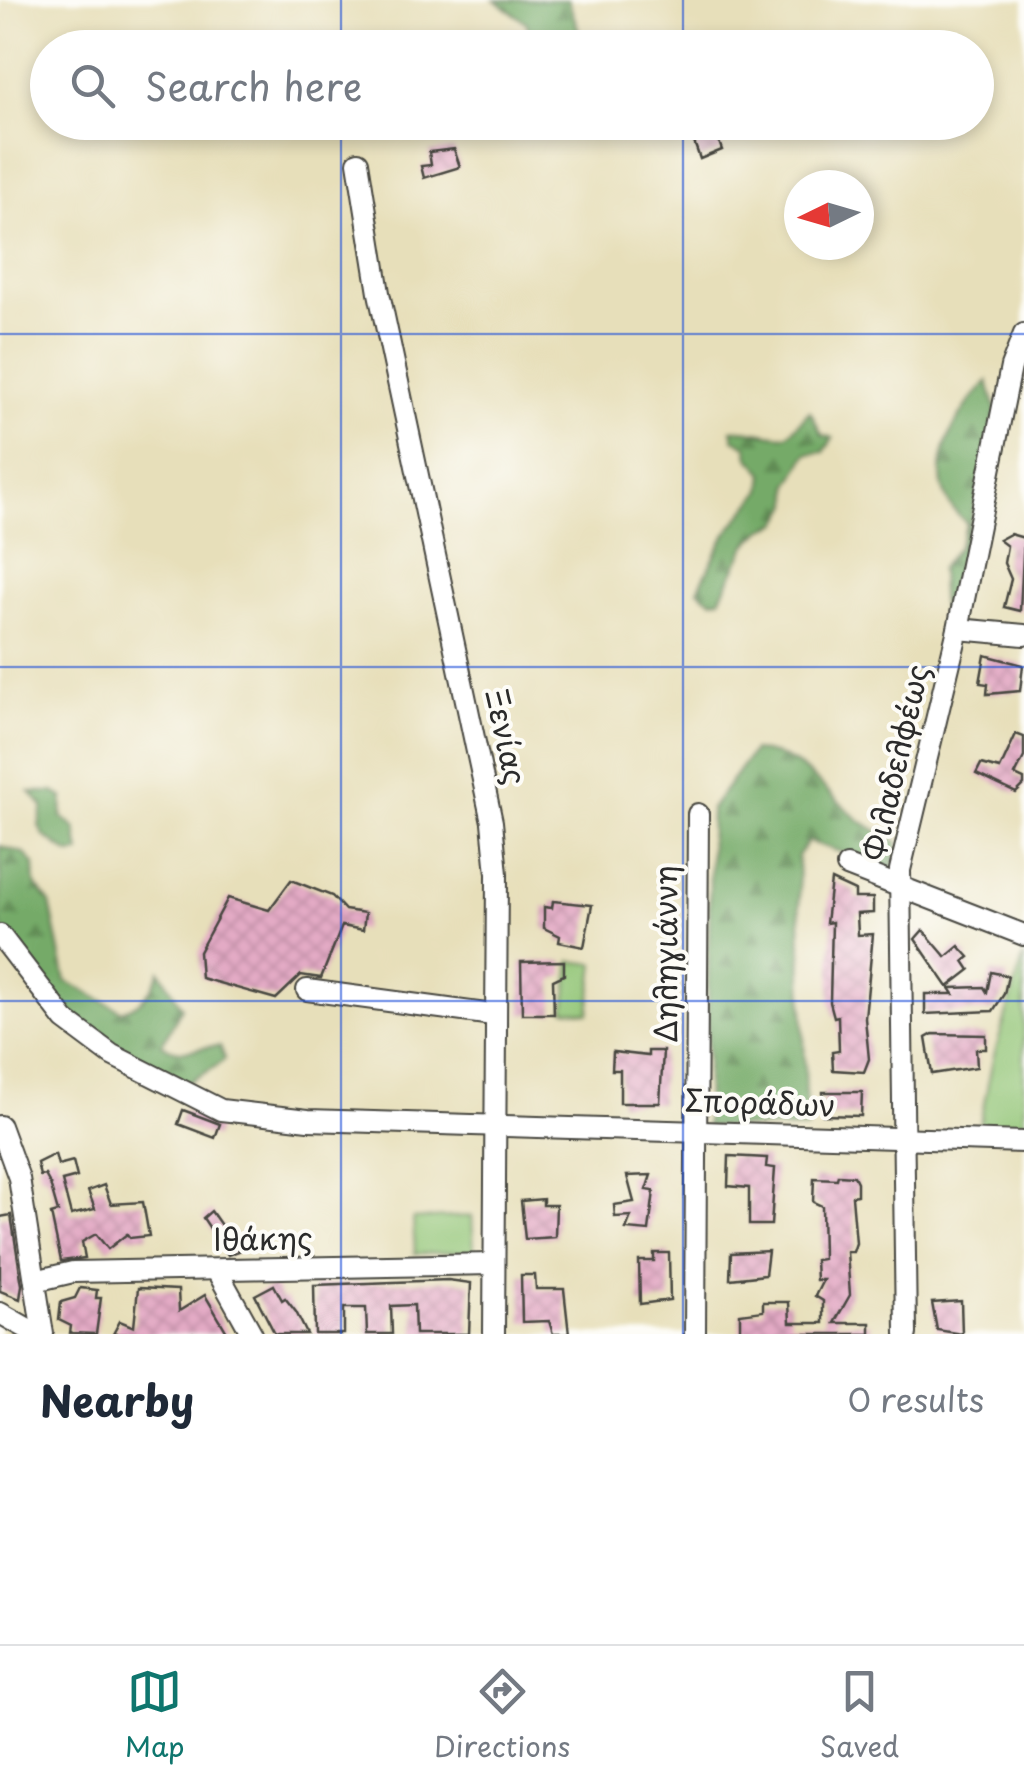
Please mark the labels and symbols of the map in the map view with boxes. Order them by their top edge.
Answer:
north arrow [784,170,874,260]
street label: Φιλαδελφέως [850,660,939,865]
street label: Ξενίας [475,684,540,789]
street label: Δηληγιάννη [642,865,687,1043]
street label: Σποράδων [684,1076,836,1127]
street label: Ιθάκης [213,1214,313,1261]

